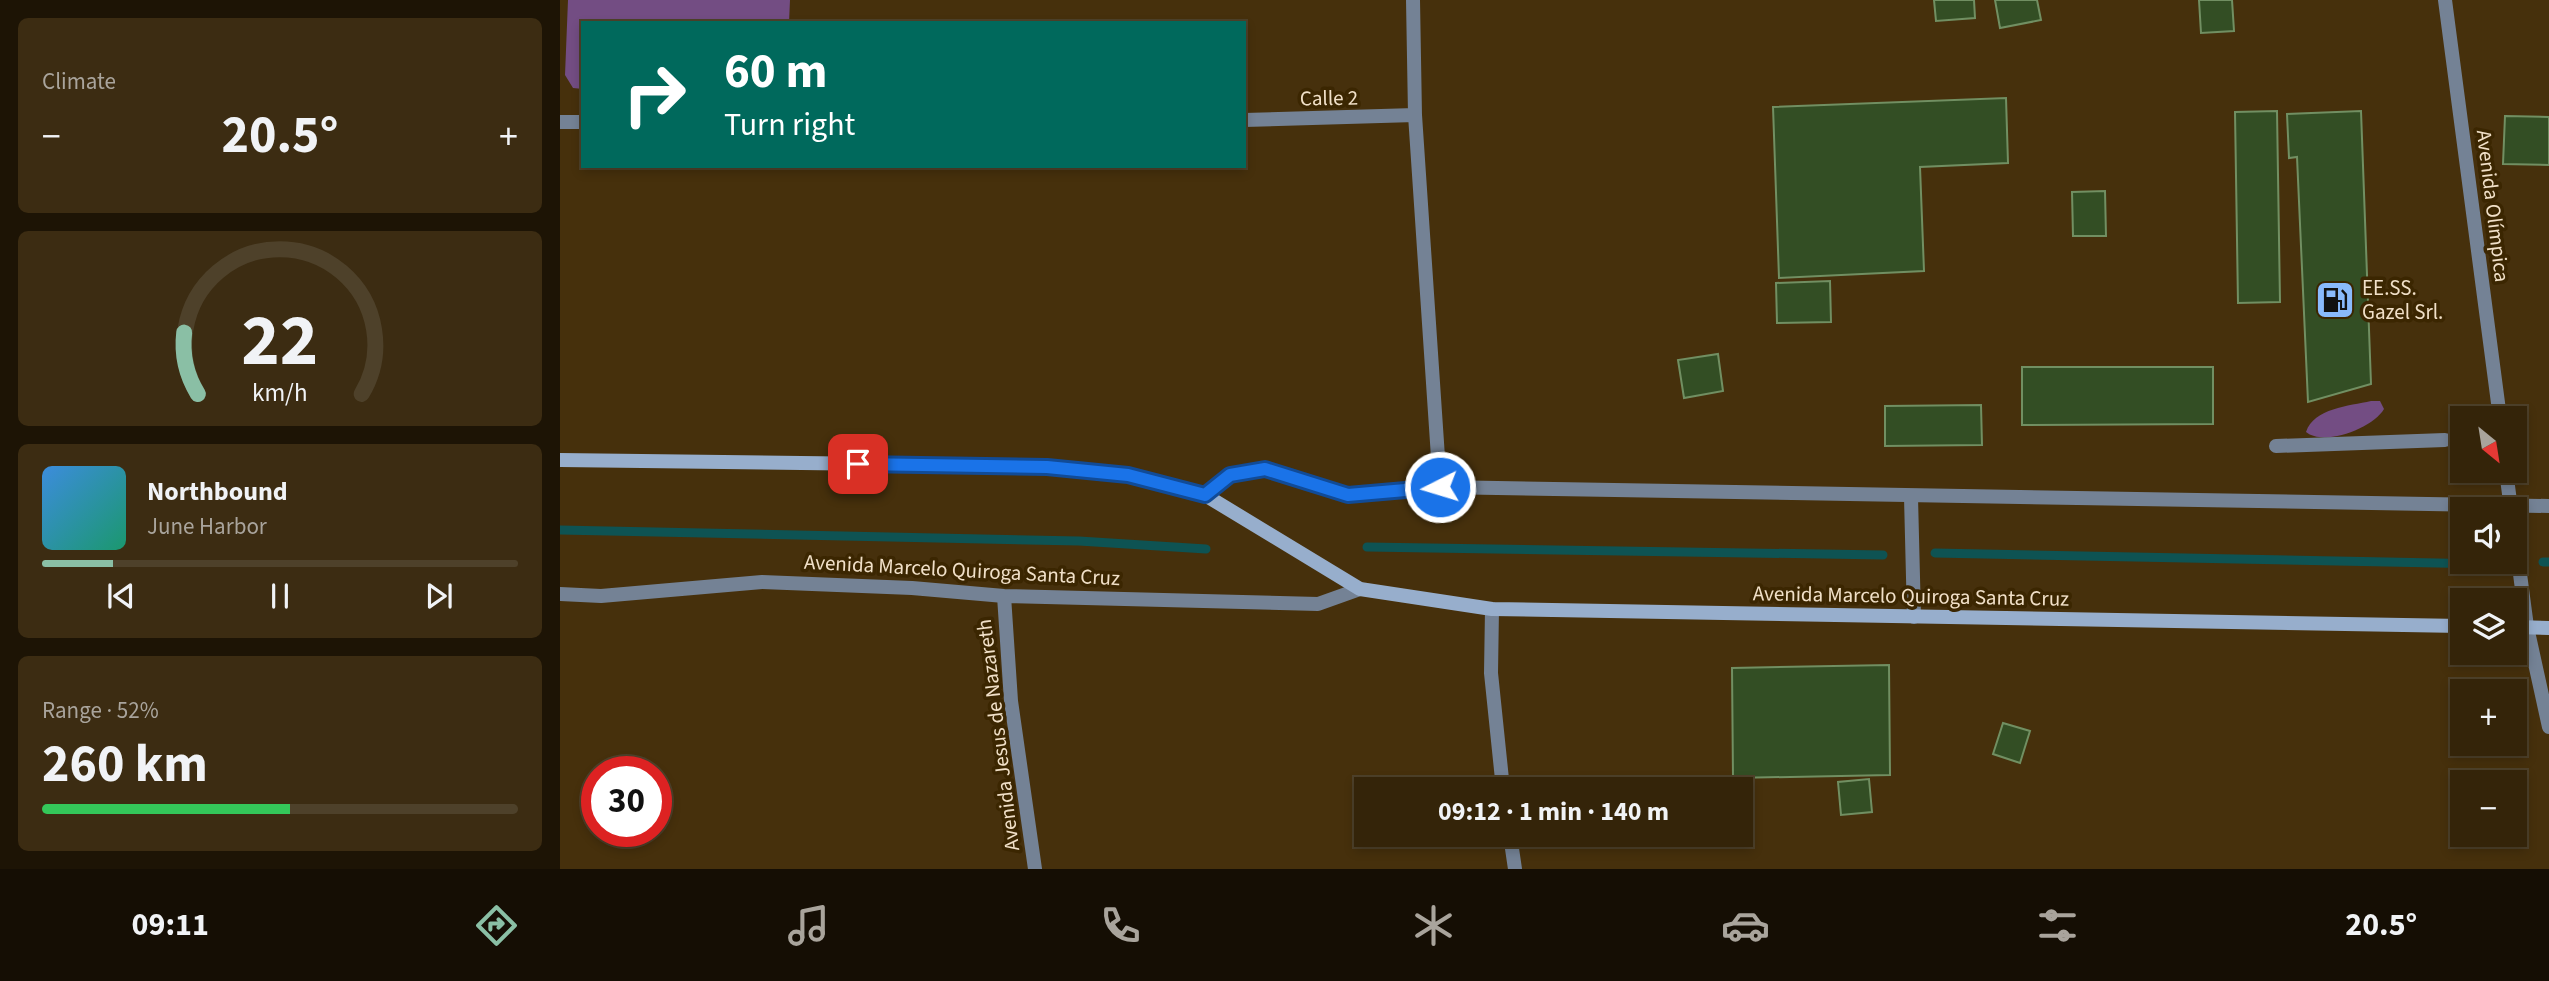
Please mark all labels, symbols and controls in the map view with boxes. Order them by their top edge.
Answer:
text: 60 m [724,37,828,107]
icon: right [609,49,700,140]
text: Climate [42,65,116,98]
street label: Calle 2 [1300,82,1358,114]
text: 20.5° [222,99,338,173]
text: Turn right [724,102,855,148]
text: − [42,110,61,164]
text: + [499,110,518,164]
street label: Avenida Olímpica [2469,128,2517,284]
place label: EE.SS. Gazel Srl. [2362,273,2443,327]
fuel station icon: EE.SS. Gazel Srl. [2314,279,2356,321]
text: 22 [242,290,318,394]
text: km/h [252,375,308,411]
north arrow [2450,406,2527,483]
map controls [2450,406,2527,847]
pin [828,434,888,494]
icon: arrive [839,445,877,483]
position arrow [1403,450,1477,524]
text: Northbound [147,473,288,510]
button: sound [2450,497,2527,574]
text: June Harbor [147,510,267,543]
street label: Avenida Marcelo Quiroga Santa Cruz [803,547,1121,593]
icon: previous [102,577,140,615]
icon: pause [261,577,299,615]
icon: next [420,577,458,615]
street label: Avenida Marcelo Quiroga Santa Cruz [1753,578,2069,614]
button: layers [2450,588,2527,665]
street label: Avenida Jesus de Nazareth [969,617,1027,853]
button: + [2450,679,2527,756]
text: Range · 52% [42,694,159,727]
text: 260 km [42,728,208,802]
speed limit sign: 30 [581,756,672,847]
button: − [2450,770,2527,847]
text: 09:12 · 1 min · 140 m [1438,793,1669,830]
icon: directions [472,901,521,950]
icon: music [784,901,833,950]
icon: phone [1096,901,1145,950]
icon: climate [1409,901,1458,950]
icon: car [1721,901,1770,950]
icon: filters [2033,901,2082,950]
text: 09:11 [132,902,209,948]
text: 20.5° [2345,902,2417,948]

